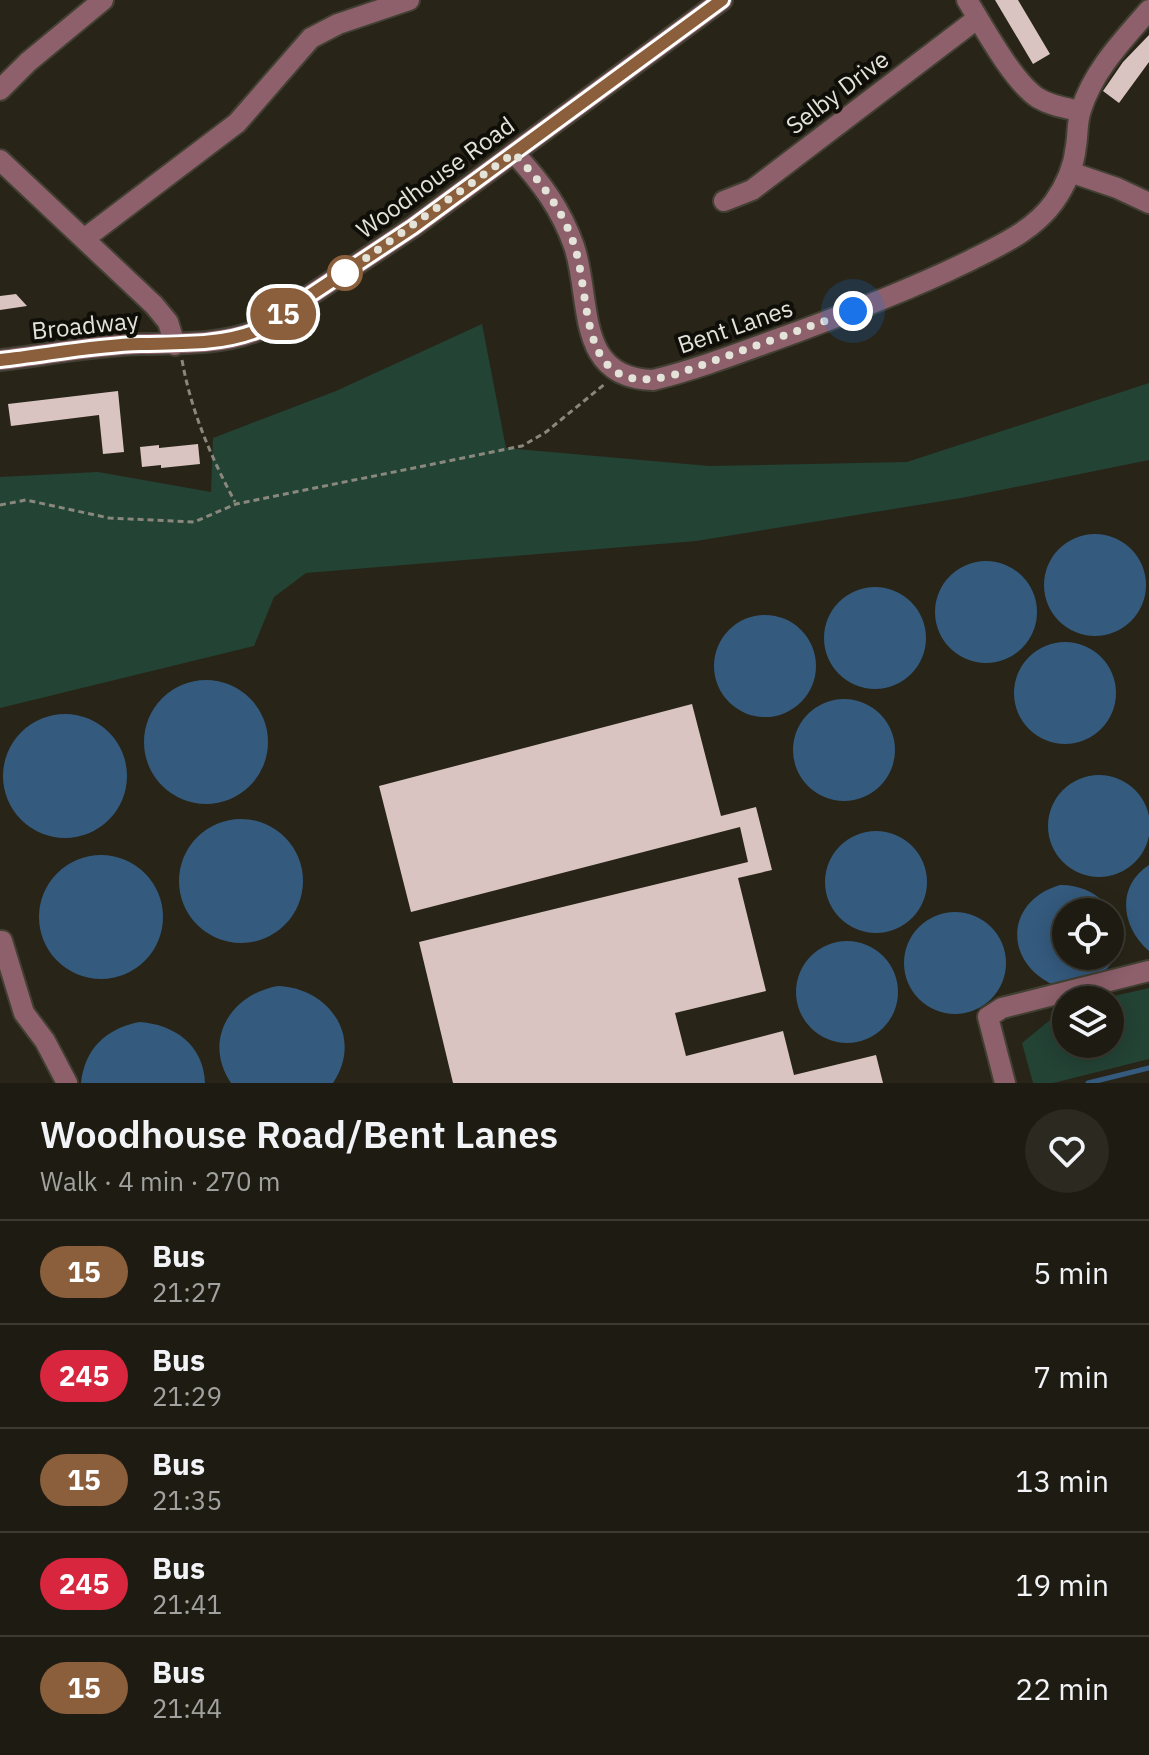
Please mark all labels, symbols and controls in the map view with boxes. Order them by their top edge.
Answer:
street label: Selby Drive [779,43,895,141]
street label: Woodhouse Road [349,109,521,245]
unlabelled marker [328,256,362,290]
line badge: 15 [247,288,319,340]
street label: Bent Lanes [673,291,797,361]
your location [833,291,873,331]
text: 15 [266,295,300,332]
street label: Broadway [30,303,140,347]
map controls [1052,898,1124,1058]
button: locate [1052,898,1124,970]
button: layers [1052,986,1124,1058]
text: Woodhouse Road/Bent Lanes [40,1109,558,1158]
button: heart [1025,1109,1109,1193]
text: Walk · 4 min · 270 m [40,1164,280,1198]
text: Bus [152,1236,205,1275]
text: 15 [67,1253,101,1290]
text: 5 min [1033,1253,1109,1292]
text: 21:27 [152,1275,222,1309]
text: Bus [152,1340,205,1379]
text: 245 [59,1357,109,1394]
text: 7 min [1033,1357,1109,1396]
text: 21:29 [152,1379,222,1413]
text: Bus [152,1444,205,1483]
text: 15 [67,1461,101,1498]
text: 13 min [1015,1461,1109,1500]
text: 21:35 [152,1483,222,1517]
text: Bus [152,1548,205,1587]
text: 245 [59,1565,109,1602]
text: 19 min [1015,1565,1109,1604]
text: 21:41 [152,1587,222,1621]
text: Bus [152,1652,205,1691]
text: 15 [67,1669,101,1706]
text: 22 min [1015,1669,1109,1708]
text: 21:44 [152,1691,222,1725]

